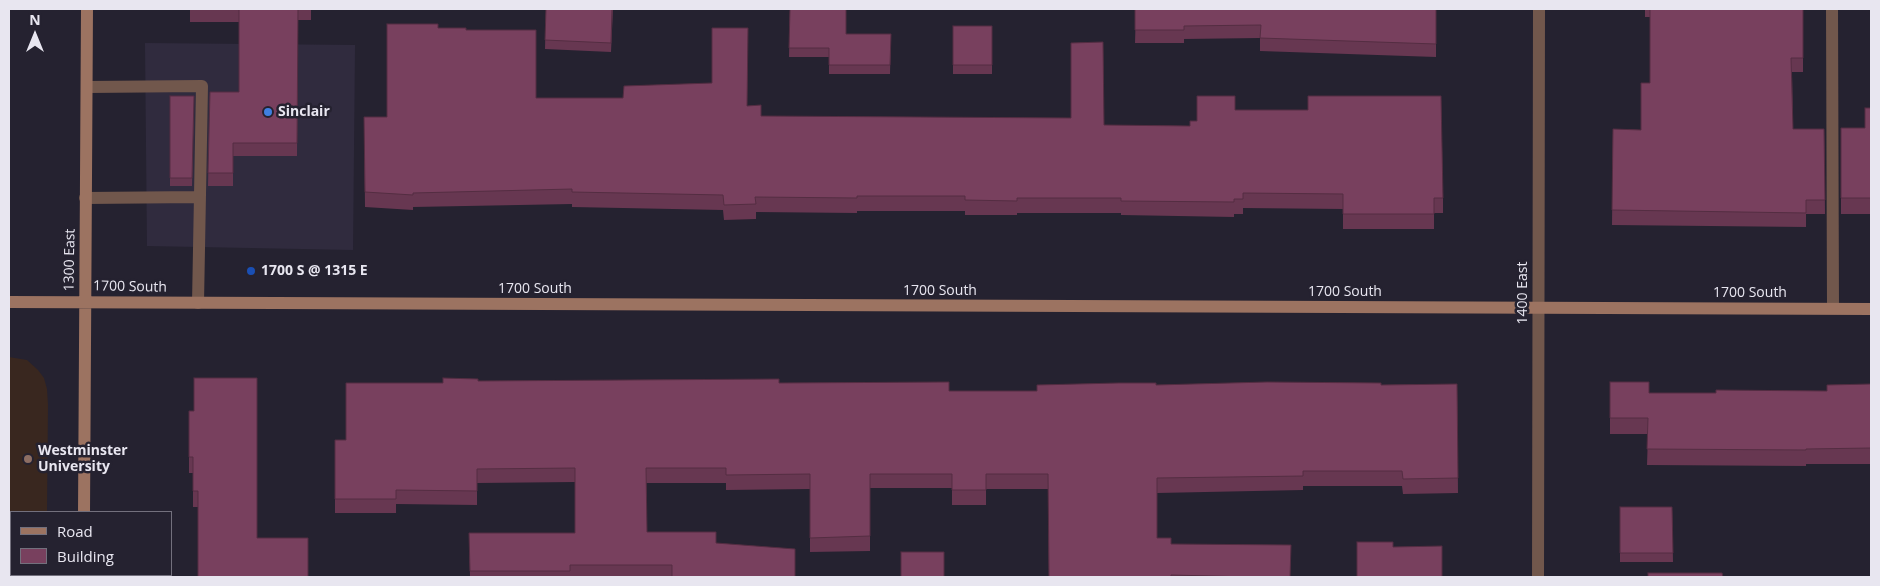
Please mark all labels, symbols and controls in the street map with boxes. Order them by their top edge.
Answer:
north arrow [10,10,60,60]
text: N [29,10,41,29]
place label: Sinclair [278,104,330,120]
marker: Sinclair [262,106,274,118]
street label: 1300 East [61,228,79,292]
street label: 1400 East [1515,262,1531,324]
place label: 1700 S @ 1315 E [261,263,368,279]
marker: 1700 S @ 1315 E [245,265,257,277]
street label: 1700 South [93,278,167,296]
street label: 1700 South [498,281,572,297]
street label: 1700 South [903,283,977,299]
street label: 1700 South [1308,284,1382,300]
street label: 1700 South [1713,285,1787,301]
place label: Westminster University [38,443,128,476]
marker: Westminster University [22,453,34,465]
legend [10,511,172,576]
text: Road [57,521,93,541]
text: Building [57,546,114,566]

